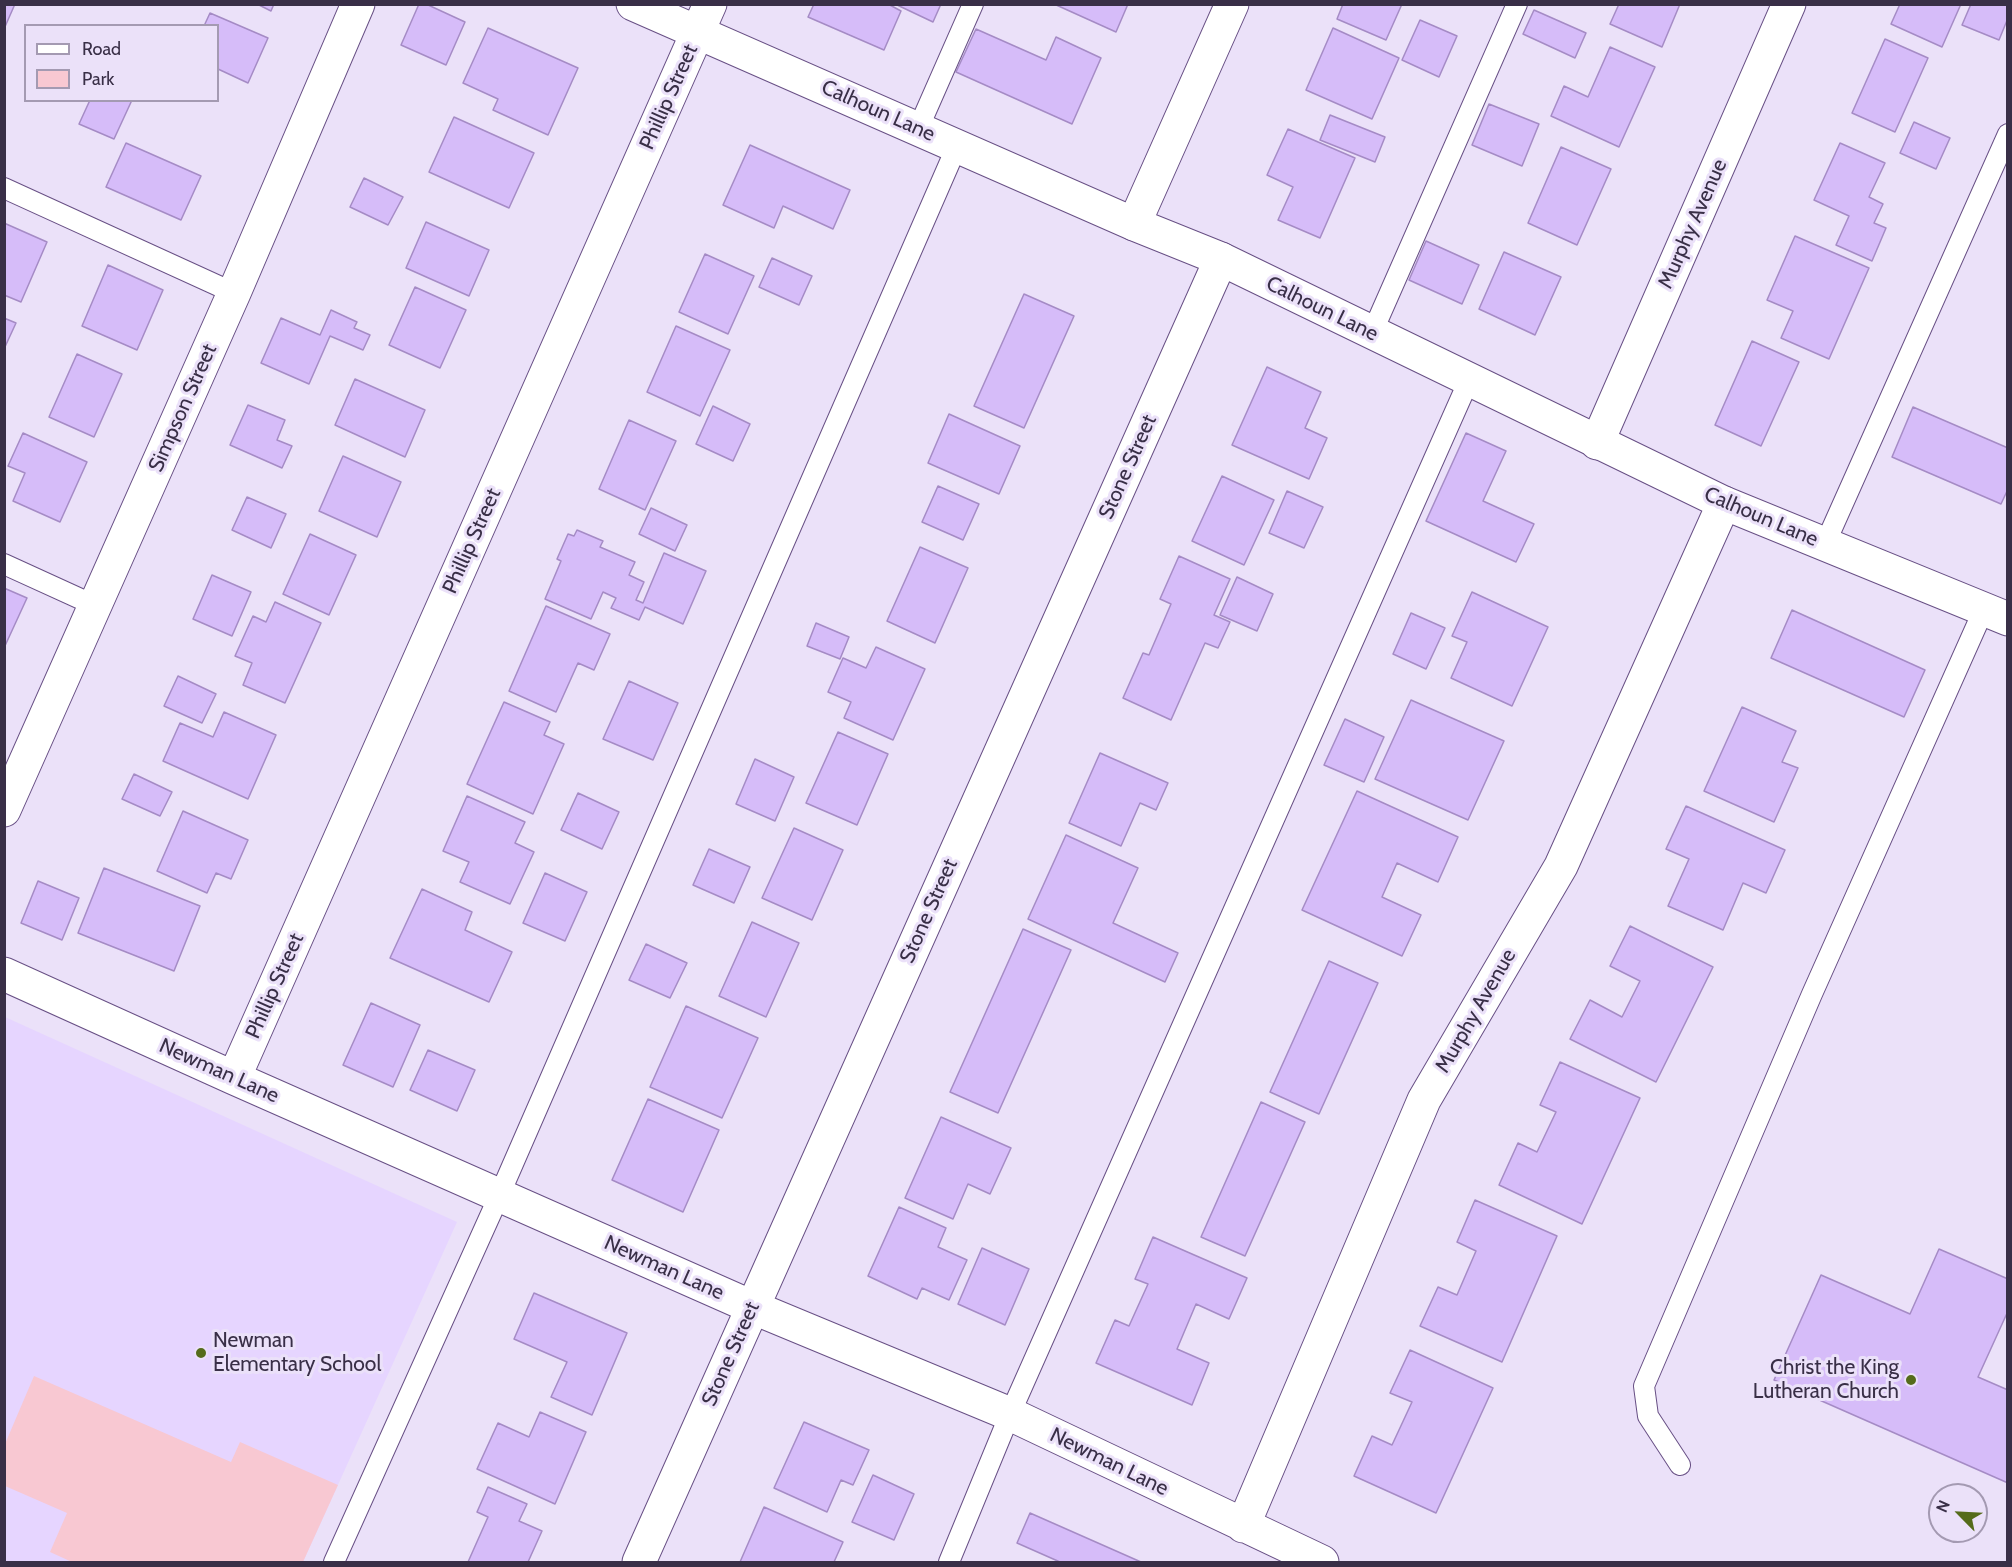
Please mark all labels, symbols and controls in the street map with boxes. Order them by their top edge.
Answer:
legend [24,24,219,102]
text: Road [82,38,121,60]
street label: Phillip Street [635,40,703,154]
text: Park [82,68,114,90]
street label: Calhoun Lane [817,75,939,147]
street label: Murphy Avenue [1653,155,1733,293]
street label: Calhoun Lane [1262,271,1382,347]
street label: Simpson Street [144,340,222,476]
street label: Stone Street [1094,411,1162,523]
street label: Calhoun Lane [1700,482,1822,552]
street label: Phillip Street [438,484,506,598]
street label: Stone Street [895,855,963,967]
street label: Phillip Street [241,929,309,1043]
street label: Murphy Avenue [1430,944,1522,1078]
street label: Newman Lane [155,1033,283,1109]
street label: Newman Lane [600,1230,728,1306]
street label: Stone Street [697,1298,765,1410]
place label: Newman Elementary School [213,1328,381,1378]
marker: Newman Elementary School [194,1346,208,1360]
place label: Christ the King Lutheran Church [1753,1355,1899,1405]
marker: Christ the King Lutheran Church [1904,1373,1918,1387]
street label: Newman Lane [1046,1423,1172,1501]
north arrow [1928,1483,1988,1543]
text: N [1932,1497,1954,1515]

